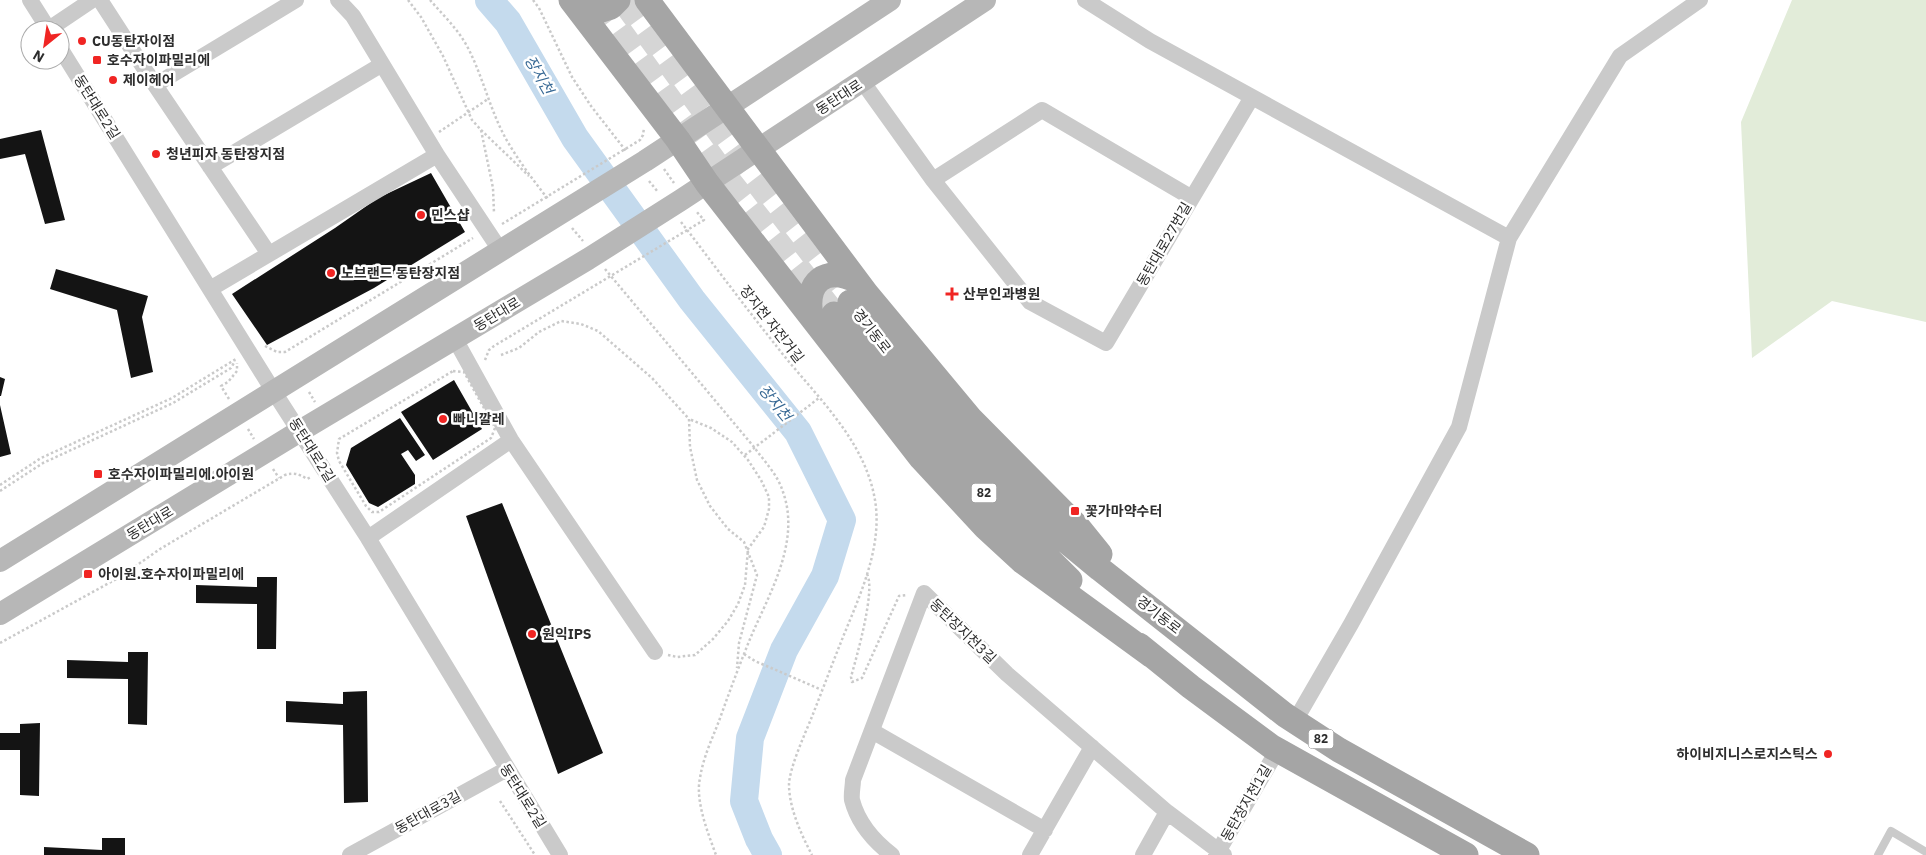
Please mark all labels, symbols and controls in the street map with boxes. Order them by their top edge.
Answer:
north arrow [20,20,70,70]
place label: CU동탄자이점 [92,32,175,50]
marker: CU동탄자이점 [76,35,88,47]
text: N [30,46,47,67]
place label: 호수자이파밀리에 [107,51,210,69]
water label: 장지천 [521,52,559,99]
marker: 호수자이파밀리에 [91,54,103,66]
street label: 동탄대로2길 [70,71,124,143]
place label: 제이헤어 [123,71,175,89]
marker: 제이헤어 [107,74,119,86]
street label: 동탄대로 [812,75,866,119]
place label: 청년피자 동탄장지점 [166,145,285,163]
marker: 청년피자 동탄장지점 [150,148,162,160]
street label: 동탄대로27번길 [1133,199,1195,289]
place label: 민스샵 [431,206,470,224]
marker: 민스샵 [415,209,427,221]
place label: 노브랜드 동탄장지점 [341,264,460,282]
marker: 노브랜드 동탄장지점 [325,267,337,279]
street label: 장지천 자전거길 [736,282,808,366]
place label: 산부인과병원 [963,285,1040,303]
marker: 산부인과병원 [945,287,959,301]
street label: 동탄대로 [470,293,524,335]
street label: 경기동로 [849,305,895,357]
water label: 장지천 [755,381,797,426]
place label: 빠니깔레 [453,410,505,428]
marker: 빠니깔레 [437,413,449,425]
street label: 동탄대로2길 [285,414,339,486]
place label: 호수자이파밀리에.아이원 [108,465,254,483]
marker: 호수자이파밀리에.아이원 [92,468,104,480]
road number: 82 [972,483,996,502]
street label: 동탄대로 [123,502,177,544]
place label: 꽃가마약수터 [1085,502,1162,520]
marker: 꽃가마약수터 [1069,505,1081,517]
place label: 아이원.호수자이파밀리에 [98,565,244,583]
marker: 아이원.호수자이파밀리에 [82,568,94,580]
street label: 경기동로 [1133,592,1185,638]
street label: 동탄장지천3길 [926,595,1000,667]
place label: 원익IPS [542,625,592,643]
marker: 원익IPS [526,628,538,640]
road number: 82 [1308,730,1334,749]
place label: 하이비지니스로지스틱스 [1676,745,1818,763]
marker: 하이비지니스로지스틱스 [1822,748,1834,760]
street label: 동탄대로2길 [496,760,550,832]
street label: 동탄장지천1길 [1217,761,1275,845]
street label: 동탄대로3길 [392,786,464,838]

